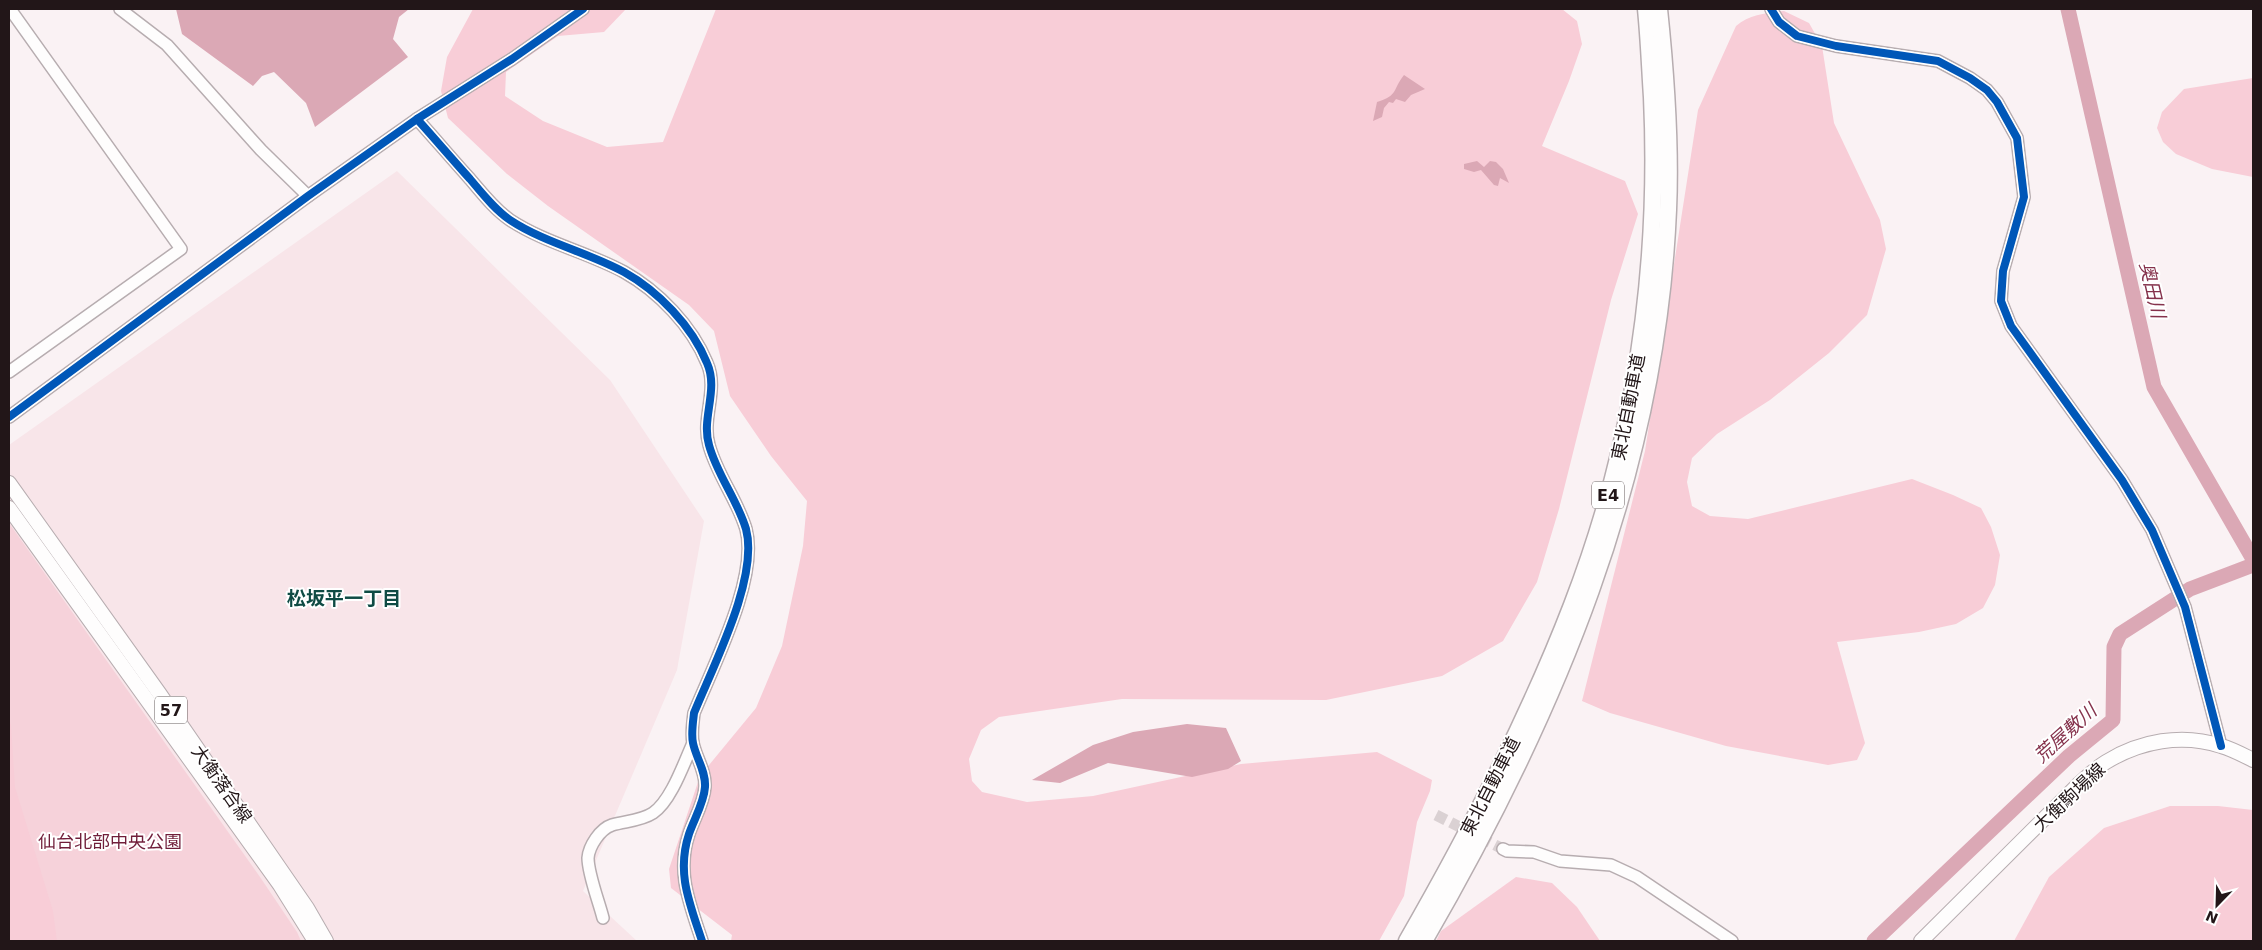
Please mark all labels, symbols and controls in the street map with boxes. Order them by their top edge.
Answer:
water label: 奥田川 [2136,260,2171,322]
street label: 東北自動車道 [1607,352,1649,462]
road number: E4 [1592,482,1624,508]
district label: 松坂平一丁目 [287,587,401,609]
road number: 57 [155,696,187,724]
water label: 荒屋敷川 [2029,698,2102,767]
street label: 東北自動車道 [1456,733,1524,839]
street label: 大衡落合線 [188,741,256,827]
street label: 大衡駒場線 [2029,759,2109,835]
park label: 仙台北部中央公園 [38,831,182,852]
north arrow [2192,880,2242,930]
text: N [2203,907,2220,927]

